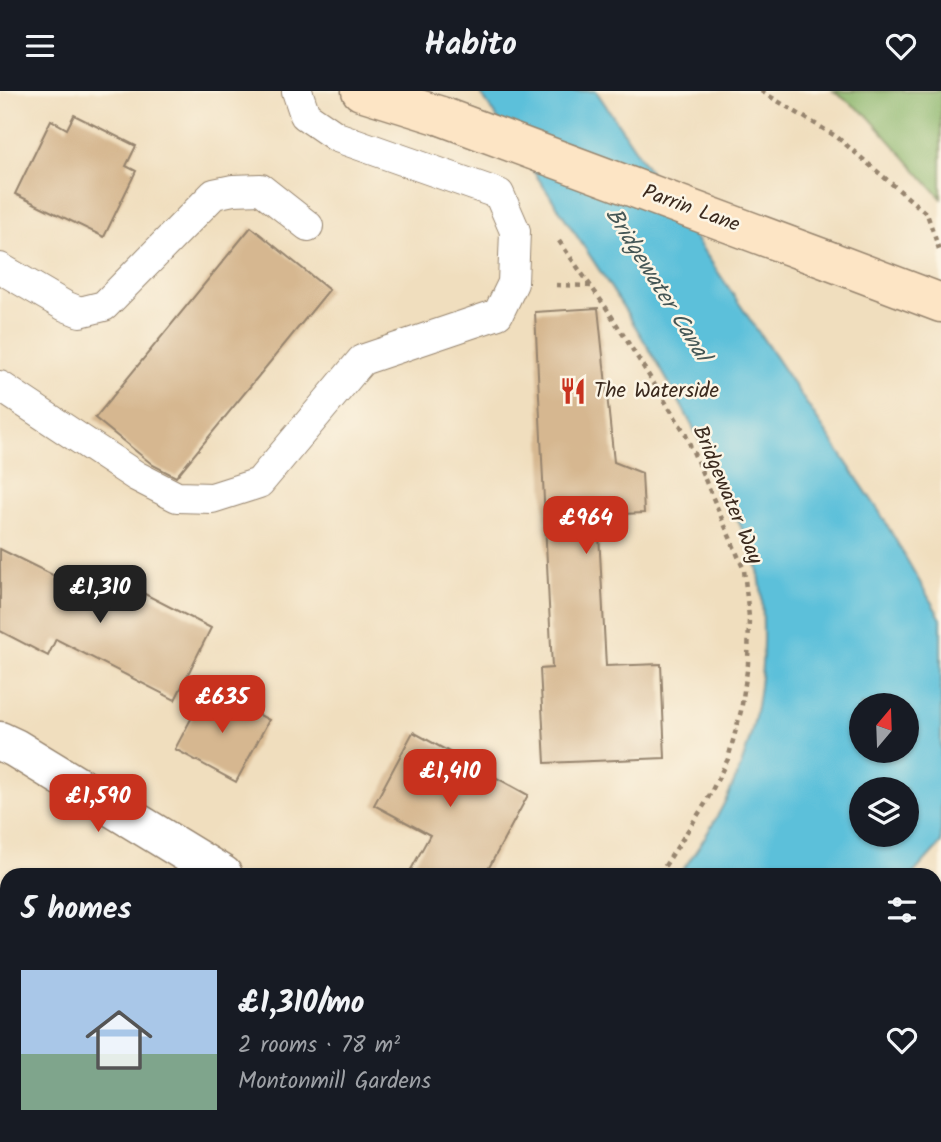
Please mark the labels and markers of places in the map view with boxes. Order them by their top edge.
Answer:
place label: The Waterside [594,375,720,408]
restaurant icon: The Waterside [558,376,588,406]
pin: £964 [545,497,627,556]
pin: £1,310 [43,566,157,625]
pin: £635 [181,675,263,735]
pin: £1,410 [393,749,507,809]
pin: £1,590 [41,775,155,834]

